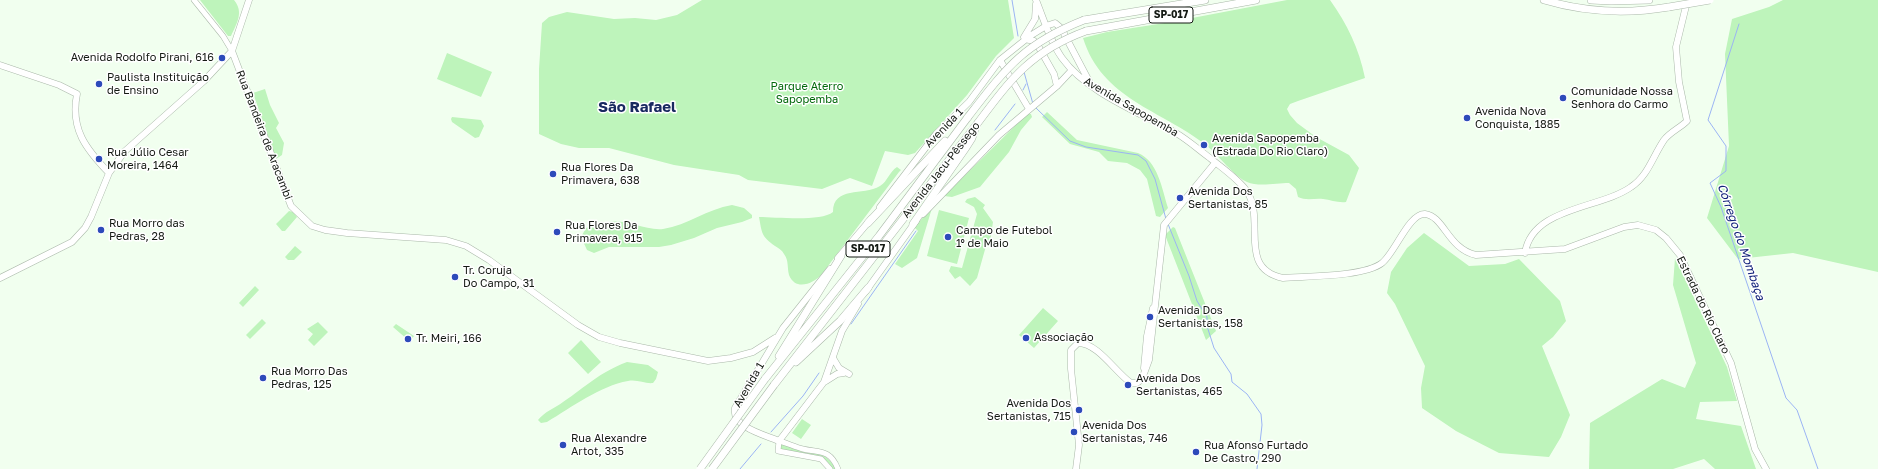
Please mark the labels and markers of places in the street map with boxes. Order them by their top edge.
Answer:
place label: Avenida Rodolfo Pirani, 616 [71,51,214,65]
marker: Avenida Rodolfo Pirani, 616 [217,53,227,63]
place label: Paulista Instituição de Ensino [107,71,209,97]
marker: Paulista Instituição de Ensino [94,79,104,89]
place label: Comunidade Nossa Senhora do Carmo [1571,85,1673,111]
marker: Comunidade Nossa Senhora do Carmo [1558,93,1568,103]
place label: Avenida Nova Conquista, 1885 [1475,105,1560,131]
marker: Avenida Nova Conquista, 1885 [1462,113,1472,123]
place label: Avenida Sapopemba (Estrada Do Rio Claro) [1212,132,1328,158]
marker: Avenida Sapopemba (Estrada Do Rio Claro) [1199,140,1209,150]
place label: Rua Júlio Cesar Moreira, 1464 [107,146,189,172]
marker: Rua Júlio Cesar Moreira, 1464 [94,154,104,164]
place label: Rua Flores Da Primavera, 638 [561,161,640,187]
marker: Rua Flores Da Primavera, 638 [548,169,558,179]
place label: Avenida Dos Sertanistas, 85 [1188,185,1268,211]
marker: Avenida Dos Sertanistas, 85 [1175,193,1185,203]
place label: Rua Morro das Pedras, 28 [109,217,185,243]
place label: Rua Flores Da Primavera, 915 [565,219,642,245]
place label: Campo de Futebol 1° de Maio [956,224,1052,250]
marker: Rua Morro das Pedras, 28 [96,225,106,235]
marker: Rua Flores Da Primavera, 915 [552,227,562,237]
marker: Campo de Futebol 1° de Maio [943,232,953,242]
place label: Tr. Coruja Do Campo, 31 [463,264,534,290]
marker: Tr. Coruja Do Campo, 31 [450,272,460,282]
place label: Avenida Dos Sertanistas, 158 [1158,304,1243,330]
marker: Avenida Dos Sertanistas, 158 [1145,312,1155,322]
place label: Associação [1034,331,1094,345]
place label: Tr. Meiri, 166 [416,332,482,346]
marker: Associação [1021,333,1031,343]
marker: Tr. Meiri, 166 [403,334,413,344]
place label: Rua Morro Das Pedras, 125 [271,365,348,391]
place label: Avenida Dos Sertanistas, 465 [1136,372,1222,398]
marker: Rua Morro Das Pedras, 125 [258,373,268,383]
marker: Avenida Dos Sertanistas, 465 [1123,380,1133,390]
place label: Avenida Dos Sertanistas, 715 [987,397,1071,423]
marker: Avenida Dos Sertanistas, 715 [1074,405,1084,415]
place label: Avenida Dos Sertanistas, 746 [1082,419,1168,445]
marker: Avenida Dos Sertanistas, 746 [1069,427,1079,437]
place label: Rua Alexandre Artot, 335 [571,432,647,458]
place label: Rua Afonso Furtado De Castro, 290 [1204,439,1308,465]
marker: Rua Alexandre Artot, 335 [558,440,568,450]
marker: Rua Afonso Furtado De Castro, 290 [1191,447,1201,457]

